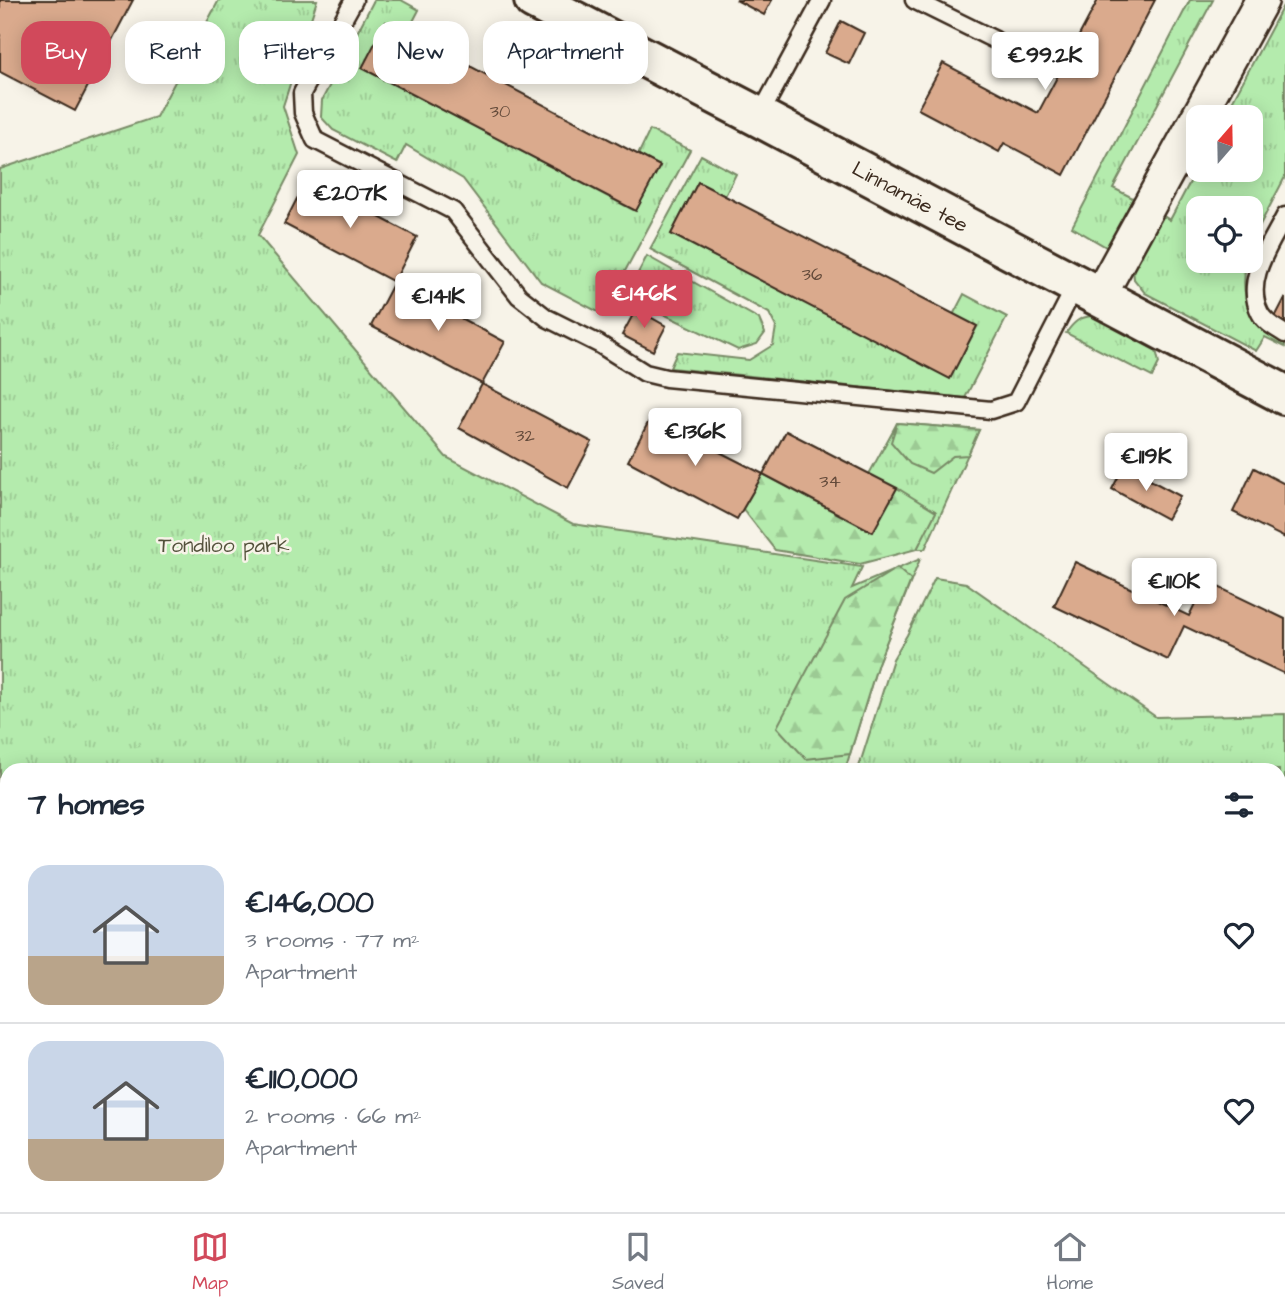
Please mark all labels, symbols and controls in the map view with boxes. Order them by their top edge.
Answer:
chip: Buy [21,21,111,84]
chip: Rent [125,21,225,84]
chip: Filters [239,21,359,84]
chip: New [373,21,469,84]
chip: Apartment [483,21,648,84]
pin: €99.2K [988,32,1102,92]
text: €99.2K [1008,39,1082,71]
house number: 30 [490,99,510,124]
north arrow [1186,105,1264,182]
map controls [1186,105,1263,273]
street label: Linnamäe tee [847,154,973,240]
pin: €207K [301,170,399,230]
text: €207K [313,177,387,209]
button: locate [1186,196,1263,273]
house number: 36 [802,262,822,287]
pin: €146K [595,270,693,330]
pin: €141K [389,274,487,333]
text: €146K [611,277,677,309]
text: €141K [411,280,465,312]
pin: €136K [646,408,744,468]
text: €136K [664,415,726,447]
house number: 32 [515,423,535,448]
pin: €119K [1097,434,1195,493]
text: €119K [1120,440,1172,472]
house number: 34 [819,469,841,494]
park label: Tondiloo park [158,531,290,561]
pin: €110K [1125,558,1223,618]
text: €110K [1148,565,1200,597]
text: 7 homes [28,784,145,826]
icon: filters [1220,786,1258,824]
text: €146,000 [245,882,374,924]
icon: home [84,893,168,977]
icon: heart [1220,916,1258,954]
text: 3 rooms · 77 m² [245,924,420,956]
text: Apartment [245,956,357,988]
text: €110,000 [245,1058,358,1100]
icon: home [84,1069,168,1153]
icon: heart [1220,1092,1258,1130]
text: 2 rooms · 66 m² [245,1100,422,1132]
text: Apartment [245,1132,357,1164]
tab: Map [191,1228,229,1297]
tab: Saved [612,1228,664,1297]
tab: Home [1046,1228,1094,1297]

